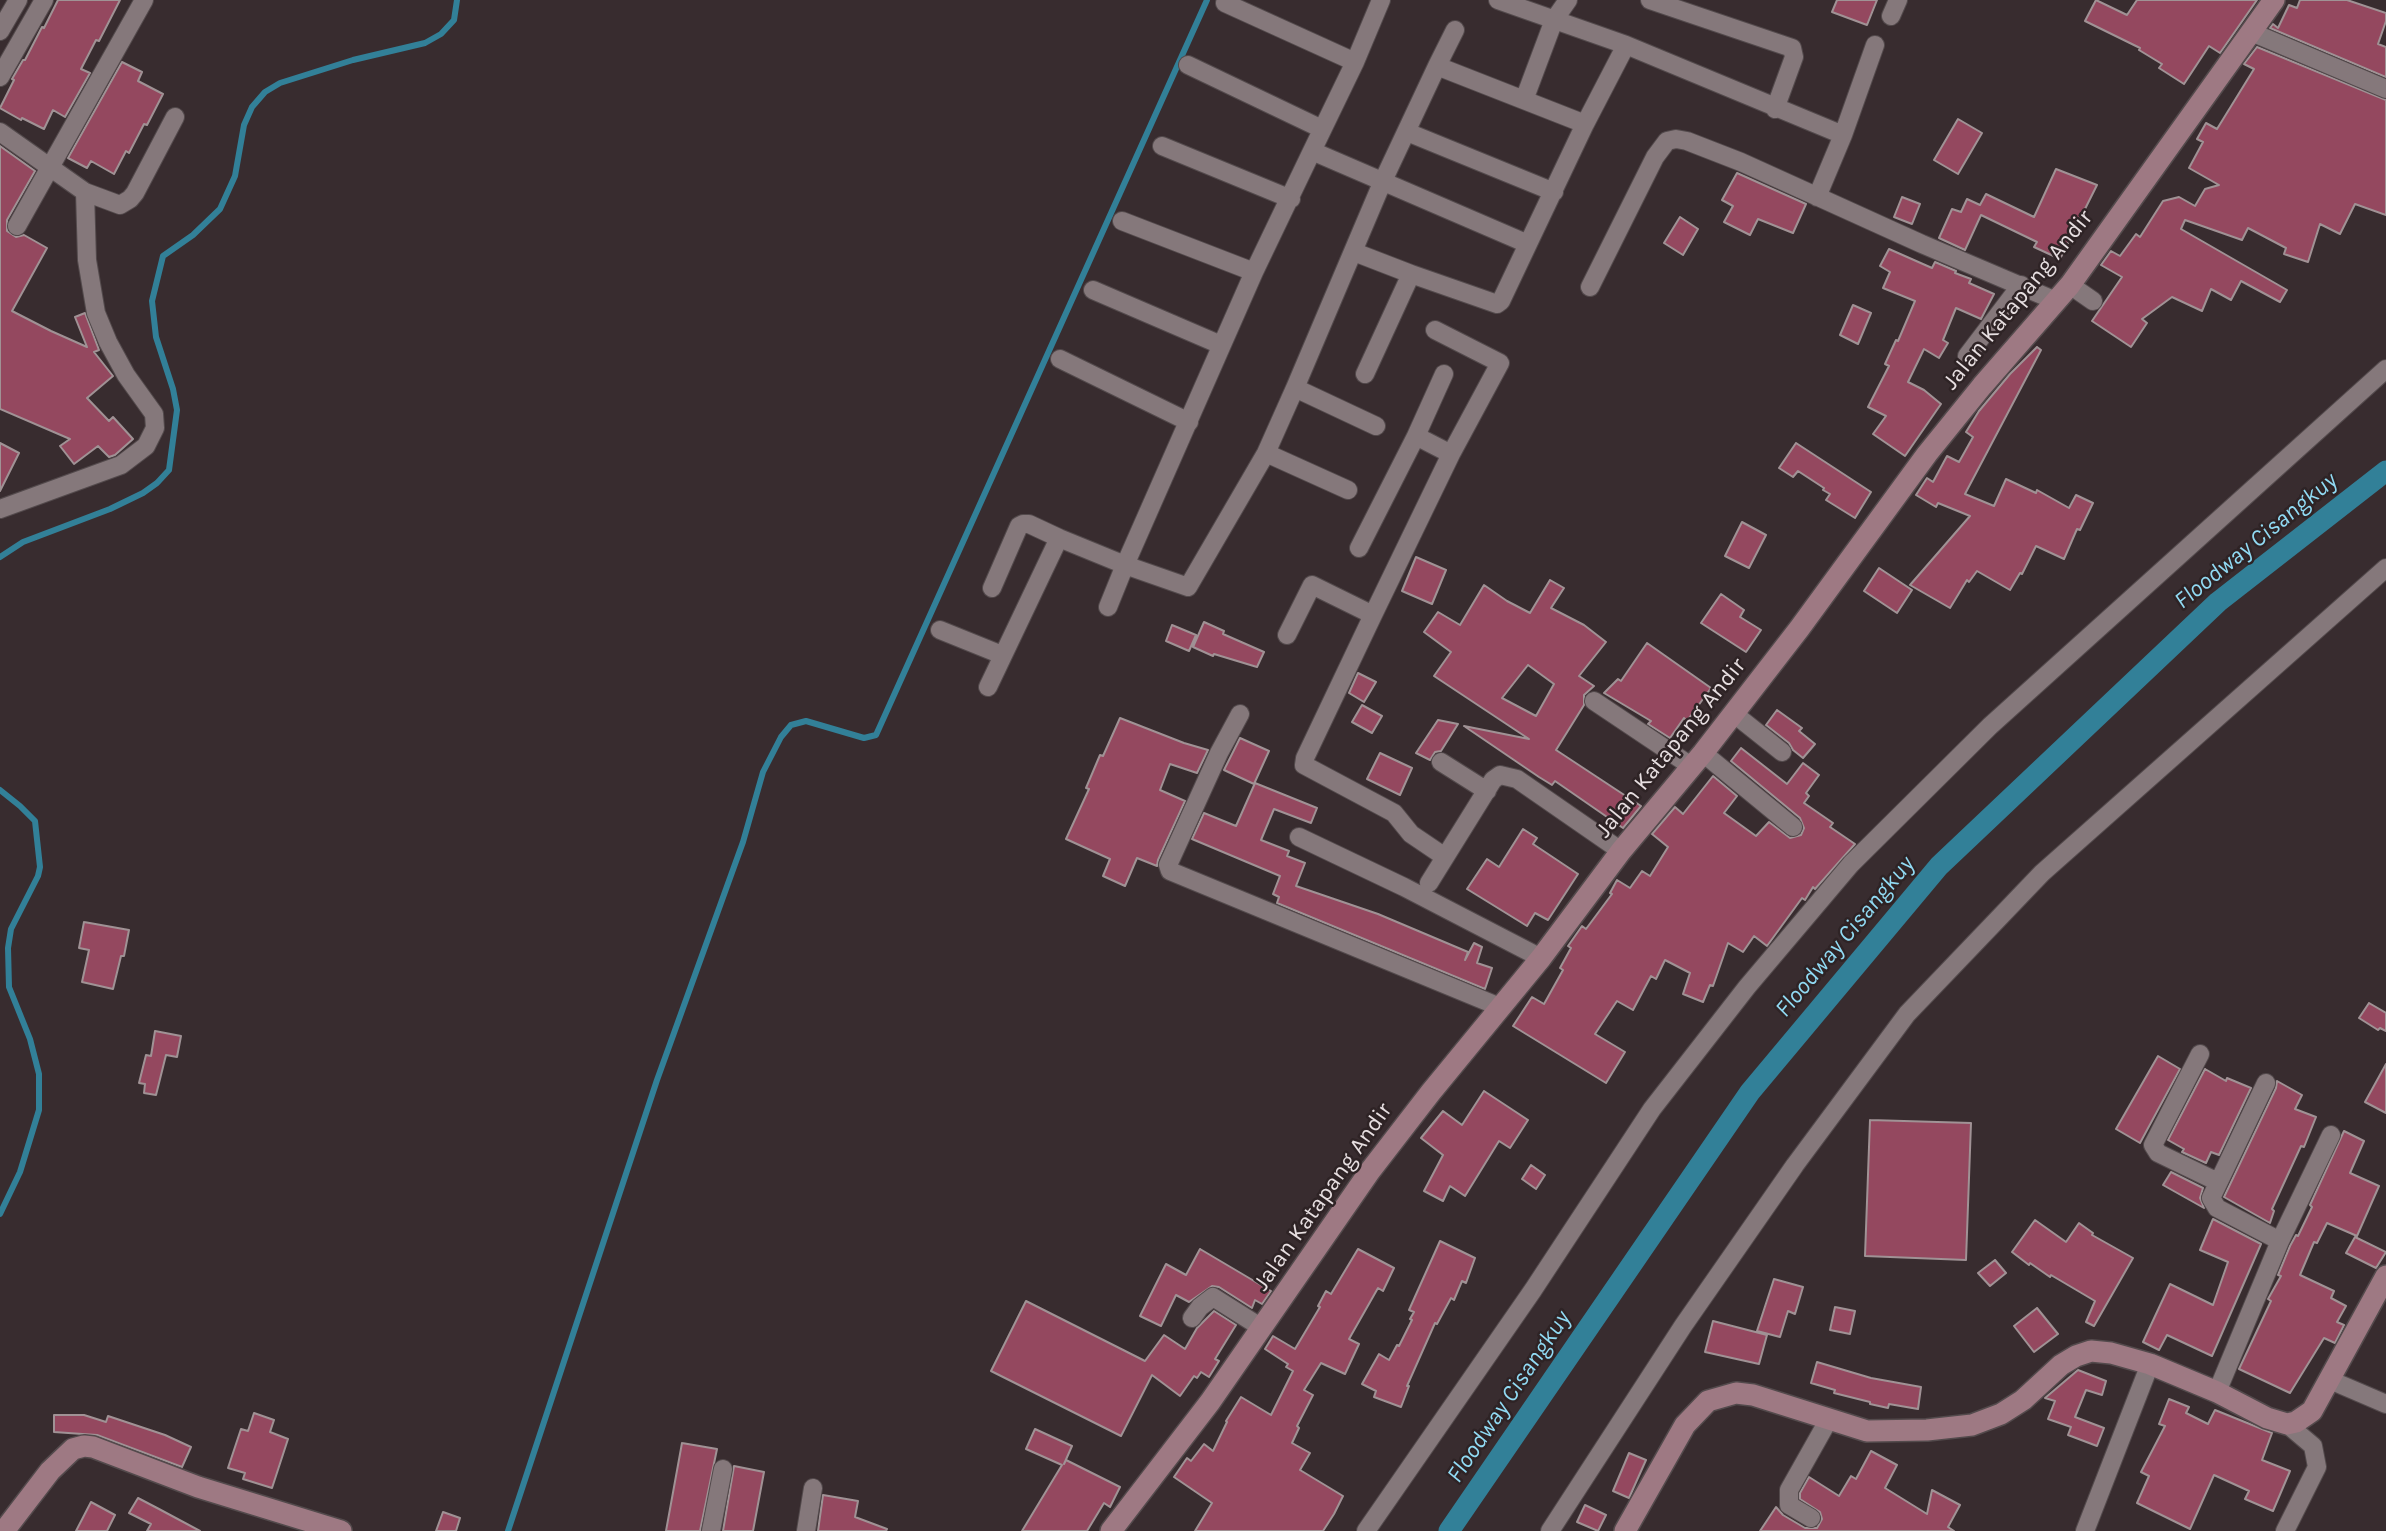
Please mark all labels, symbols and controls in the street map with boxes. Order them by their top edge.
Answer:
street label: Jalan Katapang Andir [1937,205,2099,395]
water label: Floodway Cisangkuy [2169,466,2343,616]
street label: Jalan Katapang Andir [1590,653,1752,843]
water label: Floodway Cisangkuy [1769,851,1921,1023]
street label: Jalan Katapang Andir [1248,1098,1398,1296]
water label: Floodway Cisangkuy [1441,1306,1577,1488]

